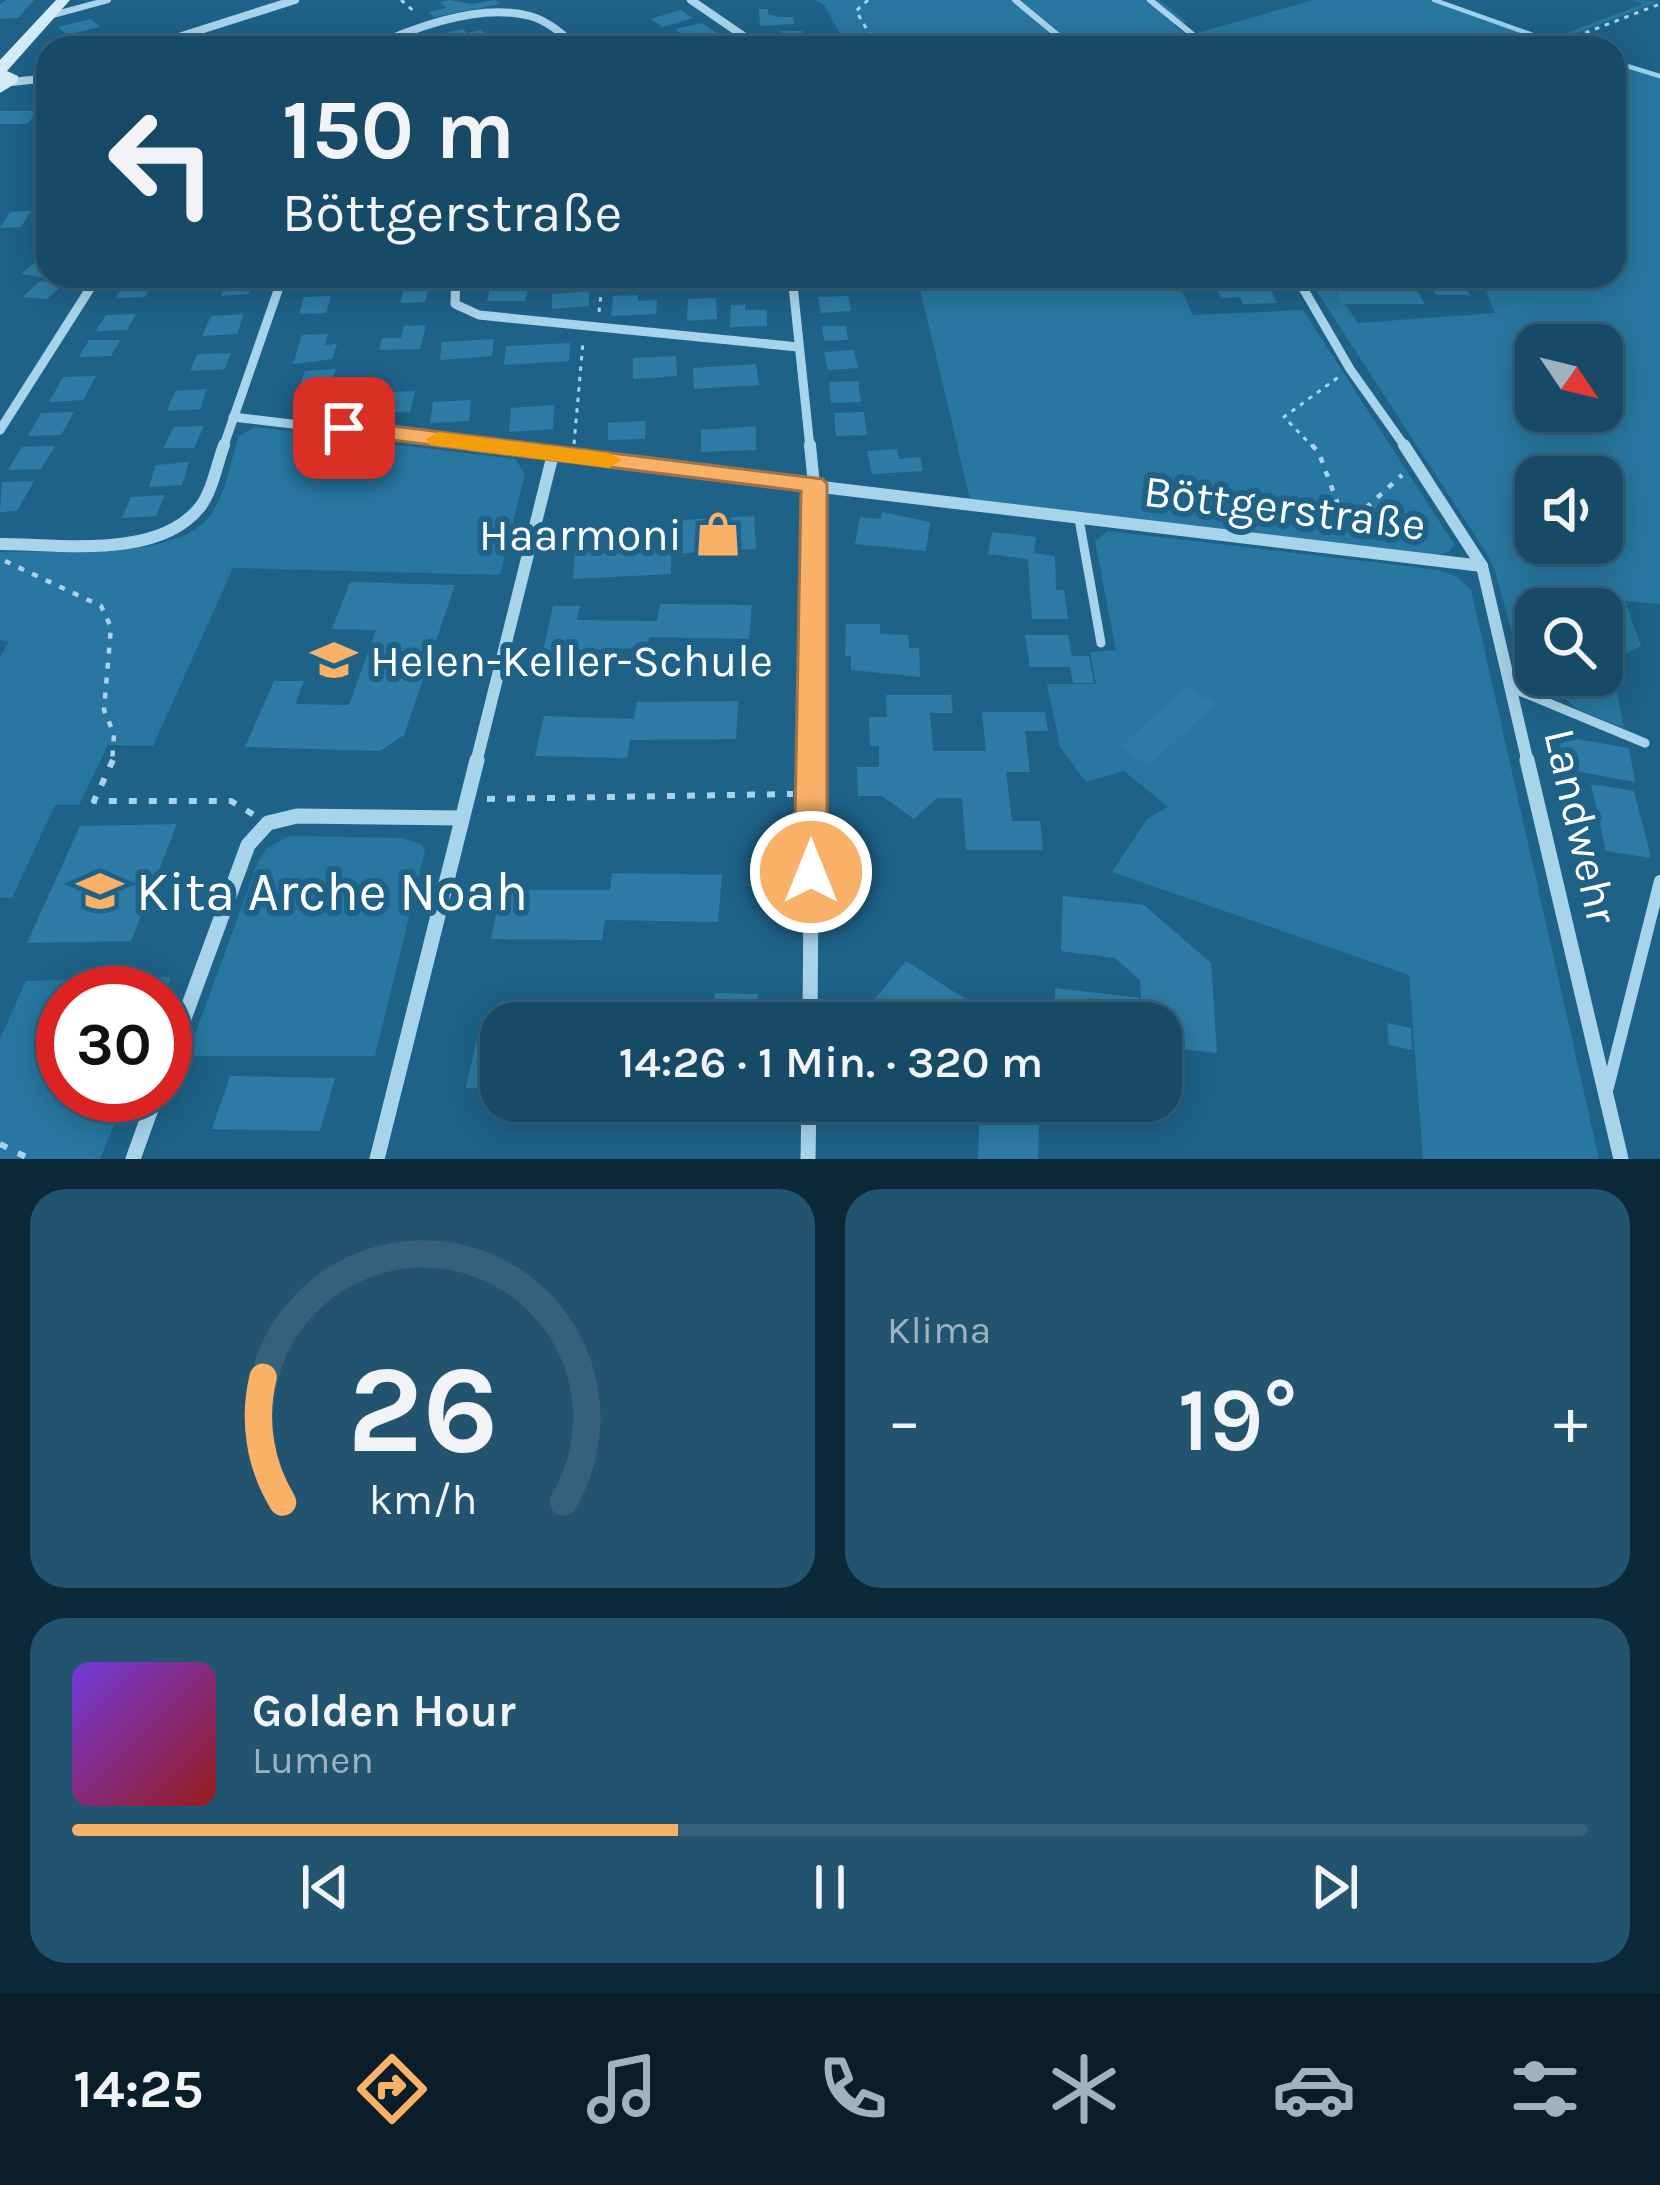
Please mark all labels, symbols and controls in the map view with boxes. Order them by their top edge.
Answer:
text: 150 m [282,81,515,179]
icon: left [84,84,240,240]
text: Böttgerstraße [282,181,622,245]
north arrow [1515,324,1623,432]
map controls [1515,324,1623,696]
pin [293,377,395,479]
icon: arrive [311,395,377,461]
button: sound [1515,456,1623,564]
street label: Böttgerstraße [1141,465,1429,552]
place label: Haarmoni [479,509,682,561]
shop icon: Haarmoni [693,509,743,559]
button: search [1515,588,1623,696]
school or university icon: Helen-Keller-Schule [309,635,359,685]
place label: Helen-Keller-Schule [370,635,773,687]
street label: Landwehr [1533,724,1629,930]
position arrow [748,809,874,935]
place label: Kita Arche Noah [136,860,528,924]
school or university icon: Kita Arche Noah [75,866,125,916]
speed limit sign: 30 [36,966,192,1122]
text: 14:26 · 1 Min. · 320 m [619,1036,1043,1088]
text: Klima [887,1307,991,1353]
text: 26 [347,1337,498,1482]
text: 19° [1178,1367,1297,1473]
text: − [887,1382,922,1460]
text: + [1553,1382,1588,1460]
text: km/h [368,1474,477,1524]
text: Golden Hour [252,1685,516,1737]
text: Lumen [252,1737,374,1783]
icon: previous [292,1854,358,1920]
icon: pause [797,1854,863,1920]
icon: next [1302,1854,1368,1920]
icon: directions [350,2047,434,2131]
icon: music [580,2047,664,2131]
icon: phone [811,2047,895,2131]
icon: climate [1042,2047,1126,2131]
icon: car [1272,2047,1356,2131]
icon: filters [1503,2047,1587,2131]
text: 14:25 [73,2057,203,2121]

